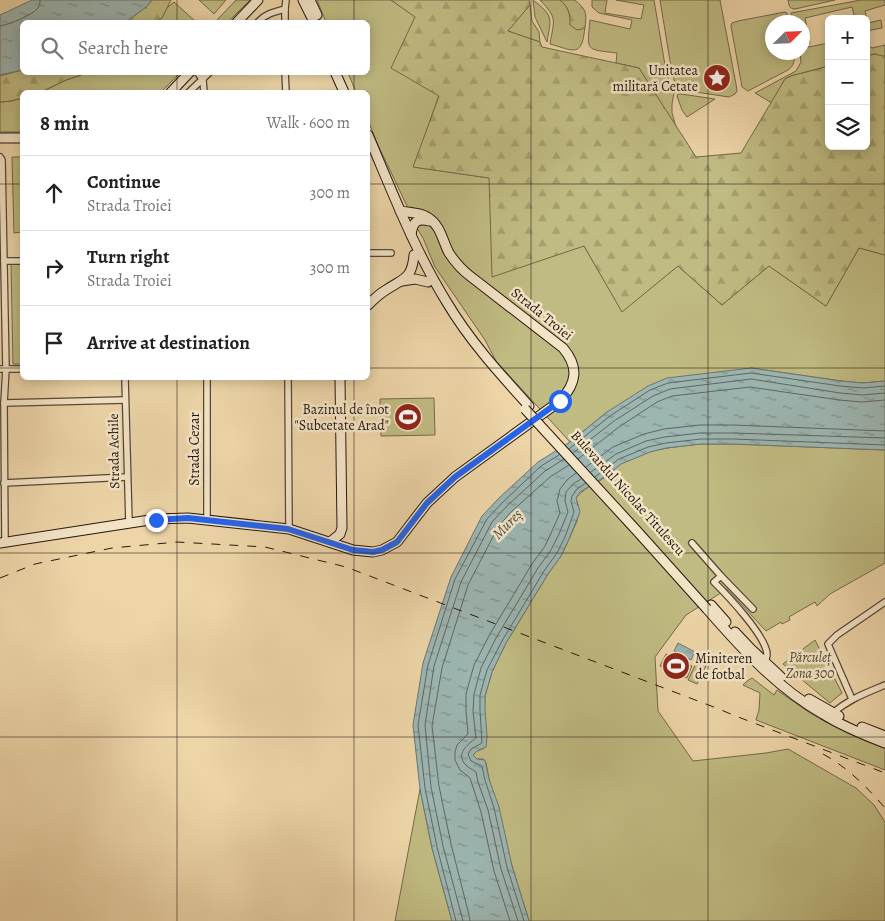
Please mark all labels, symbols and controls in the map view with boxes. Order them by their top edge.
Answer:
north arrow [765,15,810,60]
map controls [825,15,870,150]
button: + [825,15,870,60]
search box [20,20,370,75]
icon: search [38,34,66,62]
text: Search here [78,35,168,61]
button: − [825,60,870,105]
place label: Unitatea militară Cetate [613,61,698,96]
place icon: Unitatea militară Cetate [702,63,732,93]
button: layers [825,105,870,150]
text: 8 min [40,109,89,137]
text: Walk · 600 m [267,112,350,134]
text: Continue [87,169,161,195]
icon: ahead [40,179,68,207]
text: 300 m [310,182,350,204]
text: Strada Troiei [87,195,172,217]
text: Turn right [87,244,169,270]
icon: right [40,254,68,282]
text: 300 m [310,257,350,279]
text: Strada Troiei [87,270,172,292]
street label: Strada Troiei [507,283,577,345]
icon: arrive [40,329,68,357]
text: Arrive at destination [87,330,250,356]
route start [549,390,572,413]
place label: Bazinul de înot "Subcetate Arad" [295,400,389,435]
sports icon: Bazinul de înot "Subcetate Arad" [393,402,423,432]
street label: Strada Cezar [185,412,204,486]
street label: Strada Achile [104,413,124,489]
street label: Bulevardul Nicolae Titulescu [567,426,690,560]
water label: Mureș [488,505,526,543]
route end [145,509,168,532]
park label: Părculeț Zona 300 [786,648,834,683]
place label: Miniteren de fotbal [695,649,753,684]
sports icon: Miniteren de fotbal [661,651,691,681]

